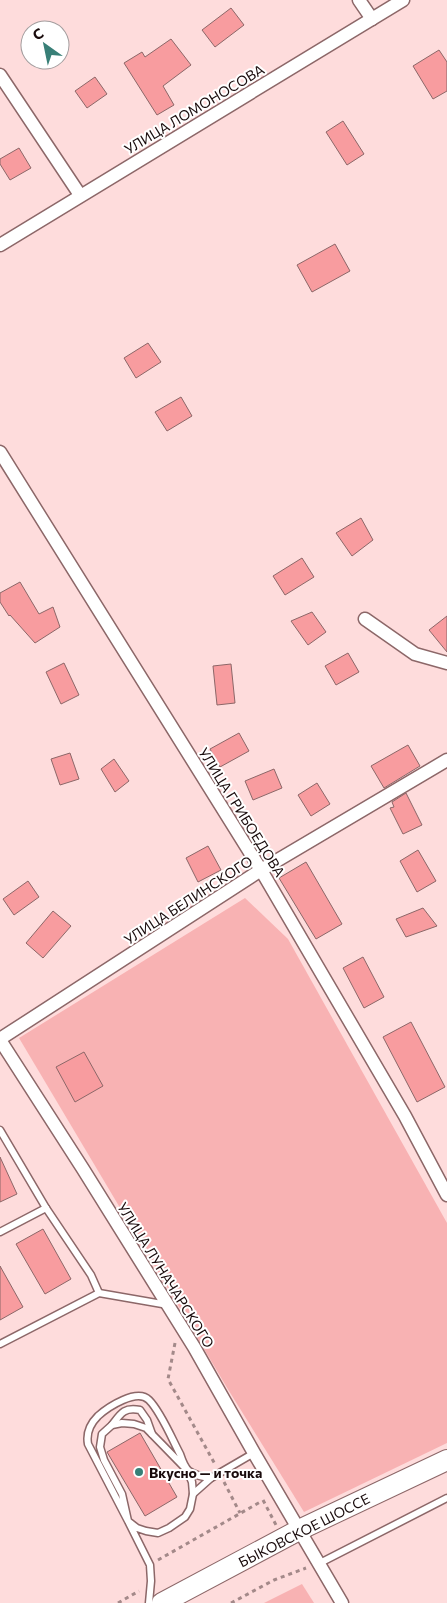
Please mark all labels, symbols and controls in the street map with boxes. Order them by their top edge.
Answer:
north arrow [20,20,70,70]
text: С [29,24,46,43]
street label: УЛИЦА ЛОМОНОСОВА [121,60,267,158]
street label: УЛИЦА ГРИБОЕДОВА [195,744,289,880]
street label: УЛИЦА БЕЛИНСКОГО [121,852,255,948]
street label: УЛИЦА ЛУНАЧАРСКОГО [114,1199,218,1351]
place label: Вкусно — и точка [149,1464,262,1481]
marker: Вкусно — и точка [133,1466,145,1478]
street label: БЫКОВСКОЕ ШОССЕ [235,1489,373,1571]

